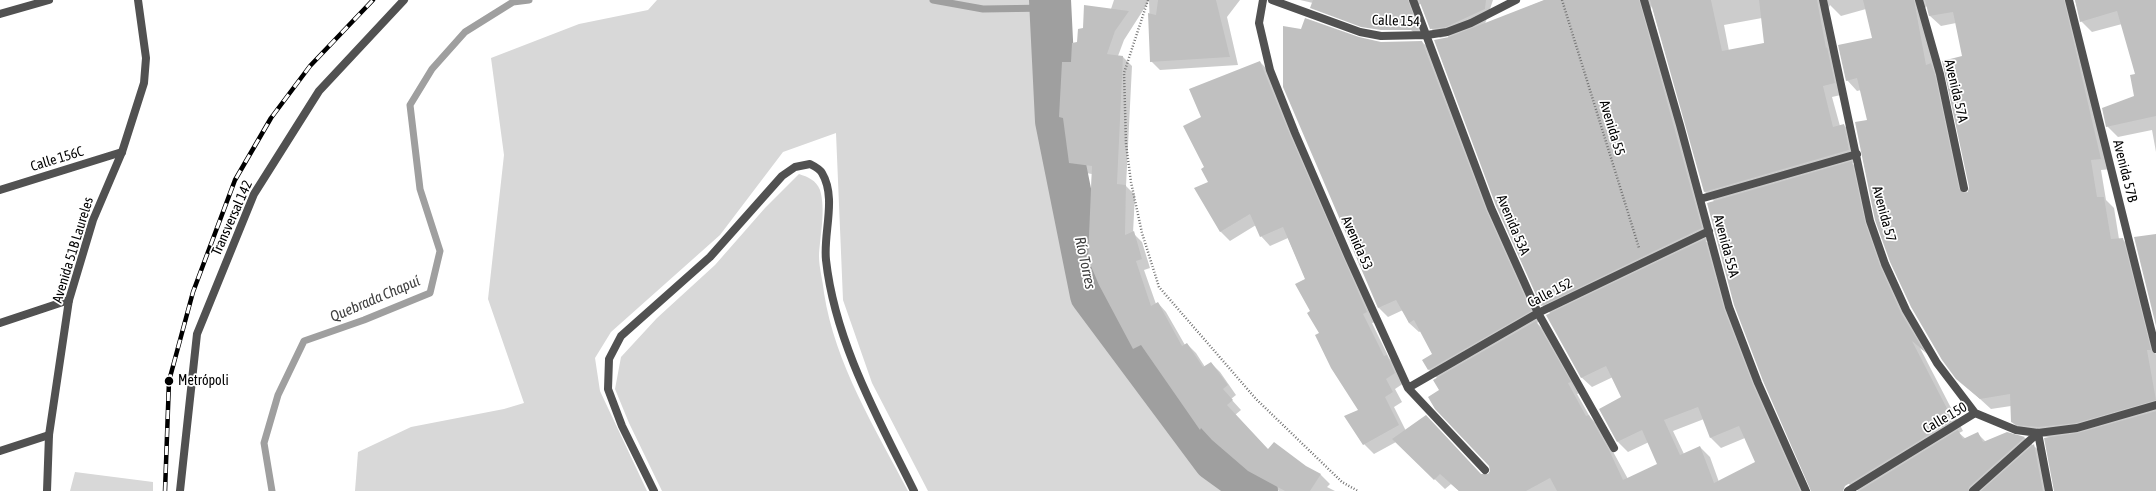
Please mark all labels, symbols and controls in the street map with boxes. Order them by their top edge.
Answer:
street label: Calle 154 [1372,12,1420,30]
street label: Avenida 57A [1941,58,1971,124]
street label: Avenida 55 [1596,98,1628,158]
street label: Avenida 57B [2109,138,2141,204]
street label: Calle 156C [29,143,85,175]
street label: Transversal 142 [208,178,256,258]
street label: Avenida 57 [1868,184,1900,244]
street label: Avenida 53A [1493,192,1533,258]
street label: Avenida 51B Laureles [49,195,97,305]
street label: Avenida 55A [1710,213,1742,279]
street label: Avenida 53 [1338,214,1376,272]
water label: Río Torres [1071,235,1099,291]
water label: Quebrada Chapuí [327,272,423,326]
street label: Calle 152 [1525,275,1575,311]
place label: Metrópoli [178,373,229,389]
marker: Metrópoli [163,375,175,387]
street label: Calle 150 [1920,399,1970,437]

